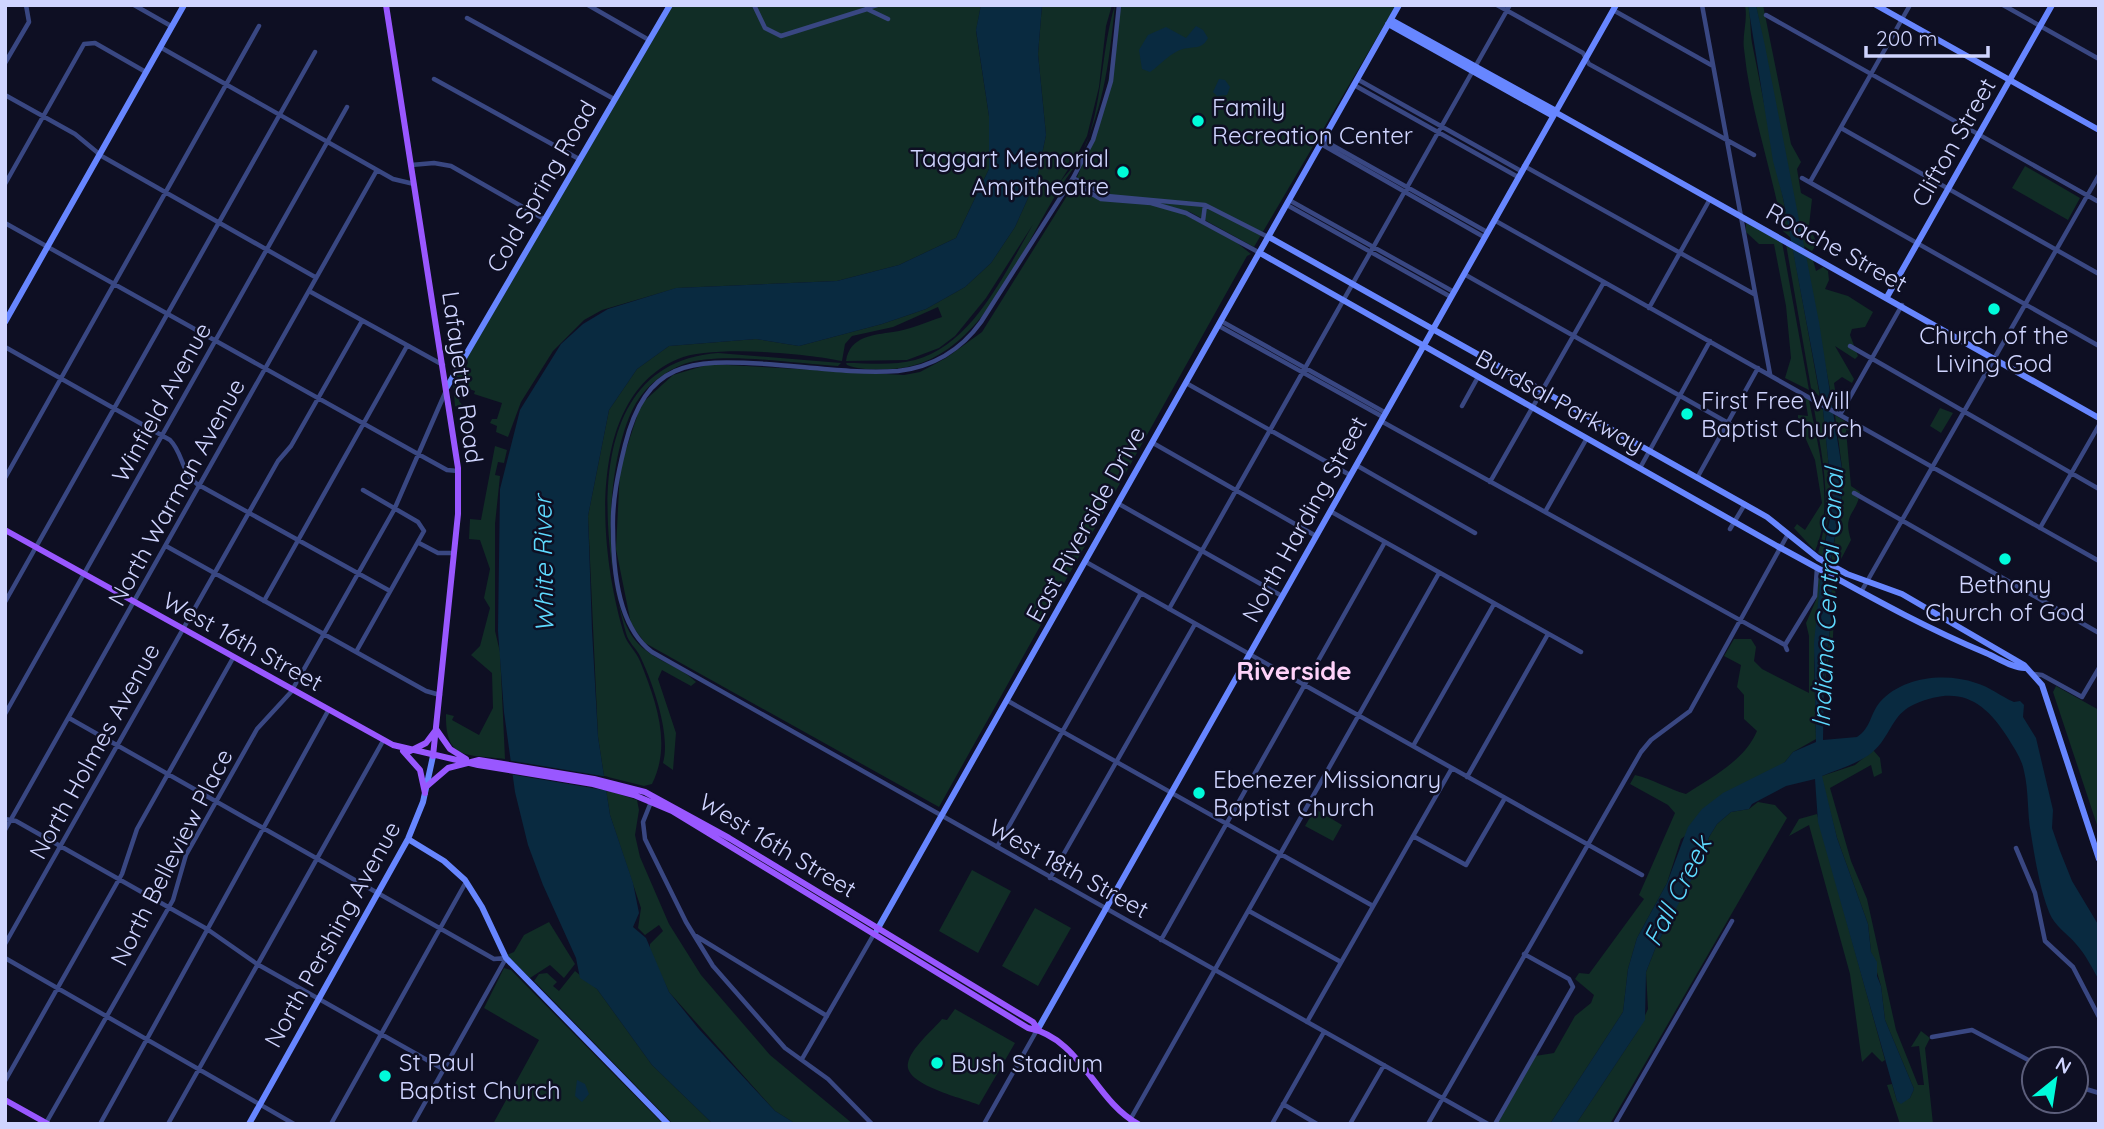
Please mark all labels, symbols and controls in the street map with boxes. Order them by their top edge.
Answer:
scale bar [1866,14,1988,58]
text: 200 m [1876,25,1938,51]
street label: Clifton Street [1904,72,2002,212]
place label: Family Recreation Center [1212,92,1413,150]
street label: Cold Spring Road [480,95,602,277]
marker: Family Recreation Center [1190,113,1206,129]
place label: Taggart Memorial Ampitheatre [910,143,1109,201]
marker: Taggart Memorial Ampitheatre [1115,164,1131,180]
street label: Roache Street [1761,196,1913,298]
street label: Lafayette Road [436,289,490,465]
marker: Church of the Living God [1986,301,2002,317]
street label: Winfield Avenue [105,317,217,487]
place label: Church of the Living God [1919,320,2069,378]
street label: Burdsal Parkway [1471,342,1649,460]
street label: North Warman Avenue [101,373,251,611]
place label: First Free Will Baptist Church [1701,385,1863,443]
marker: First Free Will Baptist Church [1679,406,1695,422]
street label: North Harding Street [1235,411,1373,627]
street label: East Riverside Drive [1019,421,1151,627]
water label: Indiana Central Canal [1804,464,1850,729]
water label: White River [525,492,561,633]
marker: Bethany Church of God [1997,551,2013,567]
place label: Bethany Church of God [1925,569,2085,627]
street label: West 16th Street [158,585,328,697]
street label: North Holmes Avenue [22,638,166,864]
district label: Riverside [1236,654,1352,687]
street label: North Belleview Place [103,744,239,970]
place label: Ebenezer Missionary Baptist Church [1213,764,1441,822]
marker: Ebenezer Missionary Baptist Church [1191,785,1207,801]
street label: West 16th Street [694,786,862,904]
street label: West 18th Street [984,812,1154,924]
street label: North Pershing Avenue [257,816,407,1052]
water label: Fall Creek [1635,829,1720,951]
north arrow [2020,1045,2090,1115]
place label: St Paul Baptist Church [399,1047,561,1105]
place label: Bush Stadium [951,1048,1103,1078]
text: N [2051,1051,2076,1079]
marker: Bush Stadium [929,1055,945,1071]
marker: St Paul Baptist Church [377,1068,393,1084]

